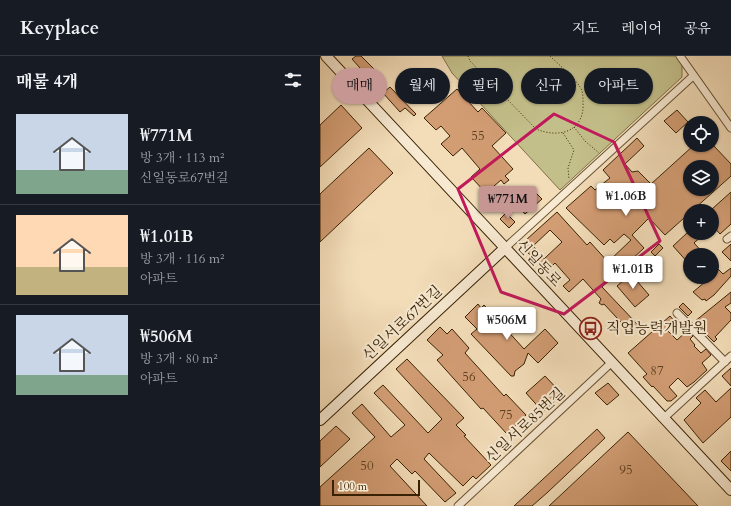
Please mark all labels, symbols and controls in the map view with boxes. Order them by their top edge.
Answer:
text: Keyplace [20,15,99,41]
text: 지도 [572,19,599,38]
text: 레이어 [621,19,662,38]
text: 공유 [684,19,711,38]
chip: 매매 [332,68,387,104]
chip: 월세 [395,68,450,104]
chip: 필터 [458,68,513,104]
chip: 신규 [521,68,576,104]
chip: 아파트 [584,68,653,104]
icon: filters [282,69,304,91]
text: 매물 4개 [16,70,79,93]
map controls [683,116,719,284]
button: locate [683,116,719,152]
text: ₩771M [140,124,193,147]
house number: 55 [471,127,485,145]
icon: home [48,130,96,178]
text: 방 3개 · 113 m² [140,149,224,167]
button: layers [683,160,719,196]
text: 신일동로67번길 [140,169,229,187]
pin: ₩1.06B [593,183,659,217]
pin: ₩771M [480,186,536,220]
text: ₩1.06B [606,187,646,205]
text: ₩771M [488,190,528,208]
button: + [683,204,719,240]
text: ₩1.01B [140,225,193,248]
icon: home [48,231,96,279]
street label: 신일동로 [512,235,566,291]
button: − [683,248,719,284]
text: 방 3개 · 116 m² [140,250,224,268]
pin: ₩1.01B [600,256,666,290]
text: ₩1.01B [613,260,653,278]
text: 아파트 [140,270,178,288]
street label: 신일서로67번길 [358,281,446,365]
pin: ₩506M [479,307,535,341]
text: ₩506M [487,311,527,329]
bus stop icon: 직업능력개발원 [577,315,603,341]
place label: 직업능력개발원 [606,318,707,338]
text: ₩506M [140,325,193,348]
icon: home [48,331,96,379]
text: 방 3개 · 80 m² [140,350,218,368]
house number: 87 [650,362,664,380]
house number: 56 [462,368,476,386]
text: 아파트 [140,370,178,388]
street label: 신일서로85번길 [481,383,569,467]
house number: 75 [499,406,513,424]
house number: 50 [360,457,374,475]
house number: 95 [619,461,633,479]
scale bar [332,478,420,497]
text: 100 m [338,479,367,494]

